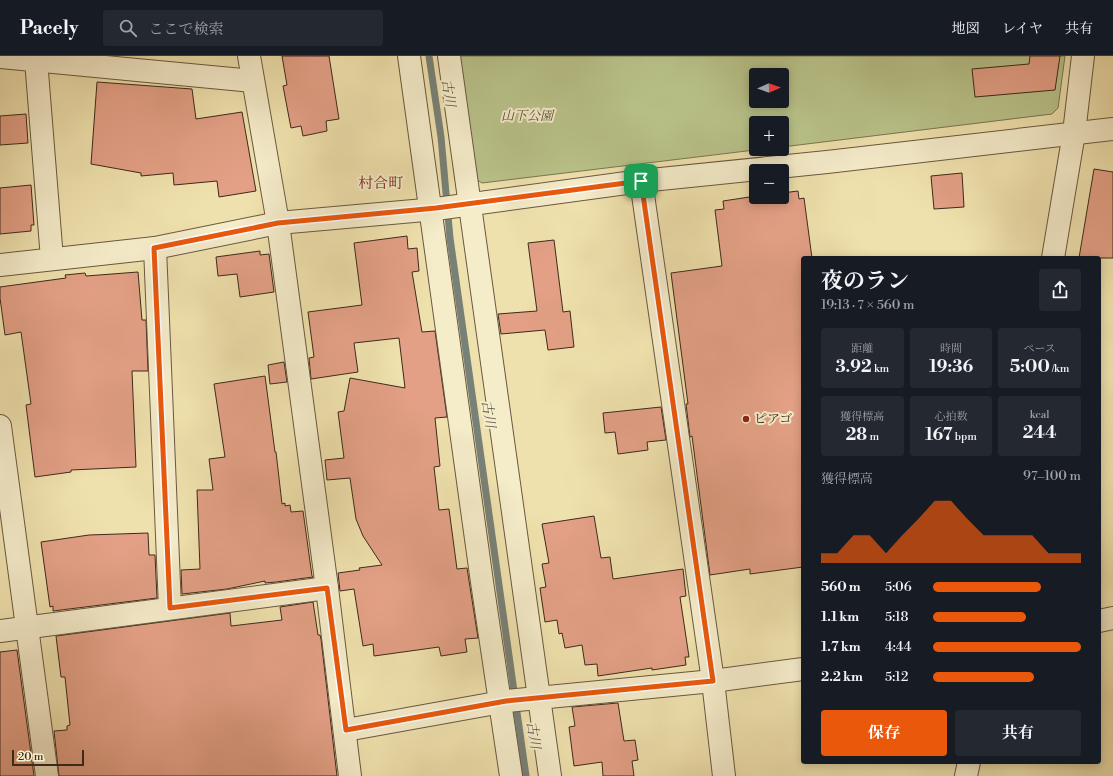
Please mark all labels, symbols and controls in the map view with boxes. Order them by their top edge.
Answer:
search box [103,10,383,46]
text: Pacely [20,16,79,40]
icon: search [117,17,139,39]
text: ここで検索 [149,20,224,39]
text: 地図 [952,20,980,38]
text: レイヤ [1002,20,1043,38]
text: 共有 [1065,20,1093,38]
north arrow [749,68,789,108]
map controls [749,68,789,204]
water label: 古川 [437,78,459,110]
park label: 山下公園 [501,108,555,124]
button: + [749,116,789,156]
pin [624,164,658,198]
button: − [749,164,789,204]
icon: arrive [630,170,652,192]
district label: 村合町 [358,174,404,193]
text: 夜のラン [821,268,909,295]
button: share [1039,269,1081,311]
text: 19:13 · 7 × 560 m [821,297,914,313]
text: 距離 [851,342,873,356]
text: 時間 [940,342,962,356]
text: ペース [1023,342,1056,356]
text: 3.92 [835,356,872,378]
text: 19:36 [929,356,973,378]
text: 5:00 [1010,356,1050,378]
text: km [872,362,889,376]
text: /km [1050,362,1069,376]
water label: 古川 [477,399,499,431]
text: kcal [1030,408,1050,422]
text: 獲得標高 [840,410,884,424]
text: 心拍数 [934,410,967,424]
place label: ピアゴ [754,411,792,427]
marker: ピアゴ [741,414,751,424]
text: 244 [1023,422,1057,444]
text: 28 [846,424,867,446]
text: 167 [925,424,952,446]
text: m [867,430,879,444]
text: bpm [952,430,977,444]
text: 97–100 m [1023,468,1081,484]
text: 獲得標高 [821,471,873,487]
text: 560 m [821,579,861,595]
text: 5:06 [885,579,912,595]
text: 1.1 km [821,609,859,625]
text: 5:18 [885,609,908,625]
text: 1.7 km [821,639,861,655]
text: 4:44 [885,639,911,655]
text: 2.2 km [821,669,863,685]
text: 5:12 [885,669,908,685]
button: 保存 [821,710,947,756]
button: 共有 [955,710,1081,756]
water label: 古川 [522,720,544,752]
scale bar [12,748,84,767]
text: 20 m [18,750,43,764]

